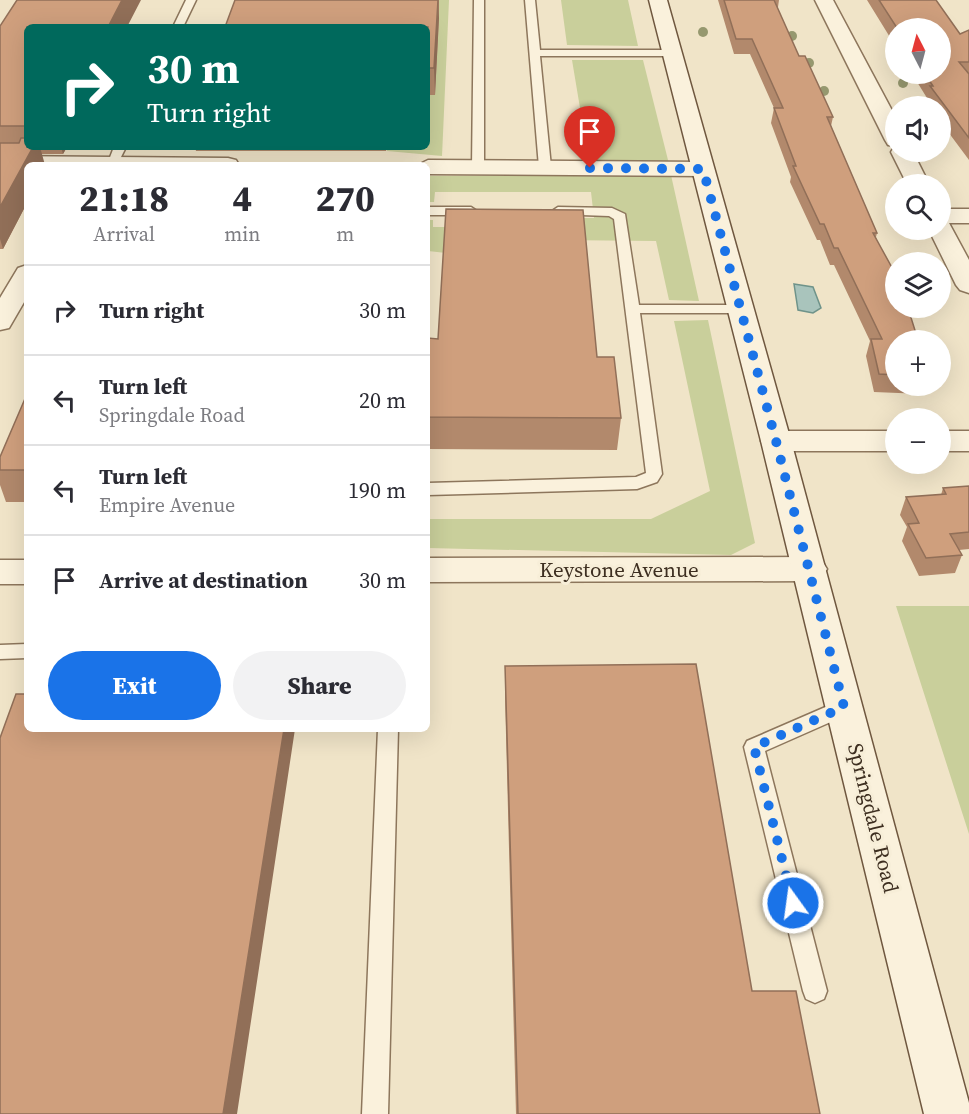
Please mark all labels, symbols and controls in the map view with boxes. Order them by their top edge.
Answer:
north arrow [885,18,951,84]
map controls [885,18,951,474]
text: 30 m [147,39,240,97]
icon: right [48,48,126,126]
text: Turn right [147,94,271,131]
button: sound [885,96,951,162]
pin [564,106,615,168]
icon: arrive [573,115,606,148]
text: 21:18 [79,174,169,223]
text: 4 [232,174,252,223]
text: 270 [315,174,375,223]
button: search [885,174,951,240]
text: Arrival [93,220,155,248]
text: min [224,220,260,248]
text: m [336,220,354,248]
button: layers [885,252,951,318]
icon: right [48,294,81,327]
text: Turn right [99,295,204,325]
text: 30 m [359,295,406,325]
button: + [885,330,951,396]
text: Turn left [99,371,187,401]
icon: left [48,384,81,417]
text: 20 m [359,385,406,415]
text: Springdale Road [99,401,245,429]
button: − [885,408,951,474]
text: Turn left [99,461,187,491]
icon: left [48,474,81,507]
text: 190 m [348,475,406,505]
text: Empire Avenue [99,491,235,519]
street label: Keystone Avenue [539,555,699,584]
icon: arrive [48,564,81,597]
text: Arrive at destination [99,565,308,595]
text: 30 m [359,565,406,595]
button: Exit [48,651,221,720]
button: Share [233,651,406,720]
street label: Springdale Road [841,740,906,896]
position arrow [761,871,825,935]

